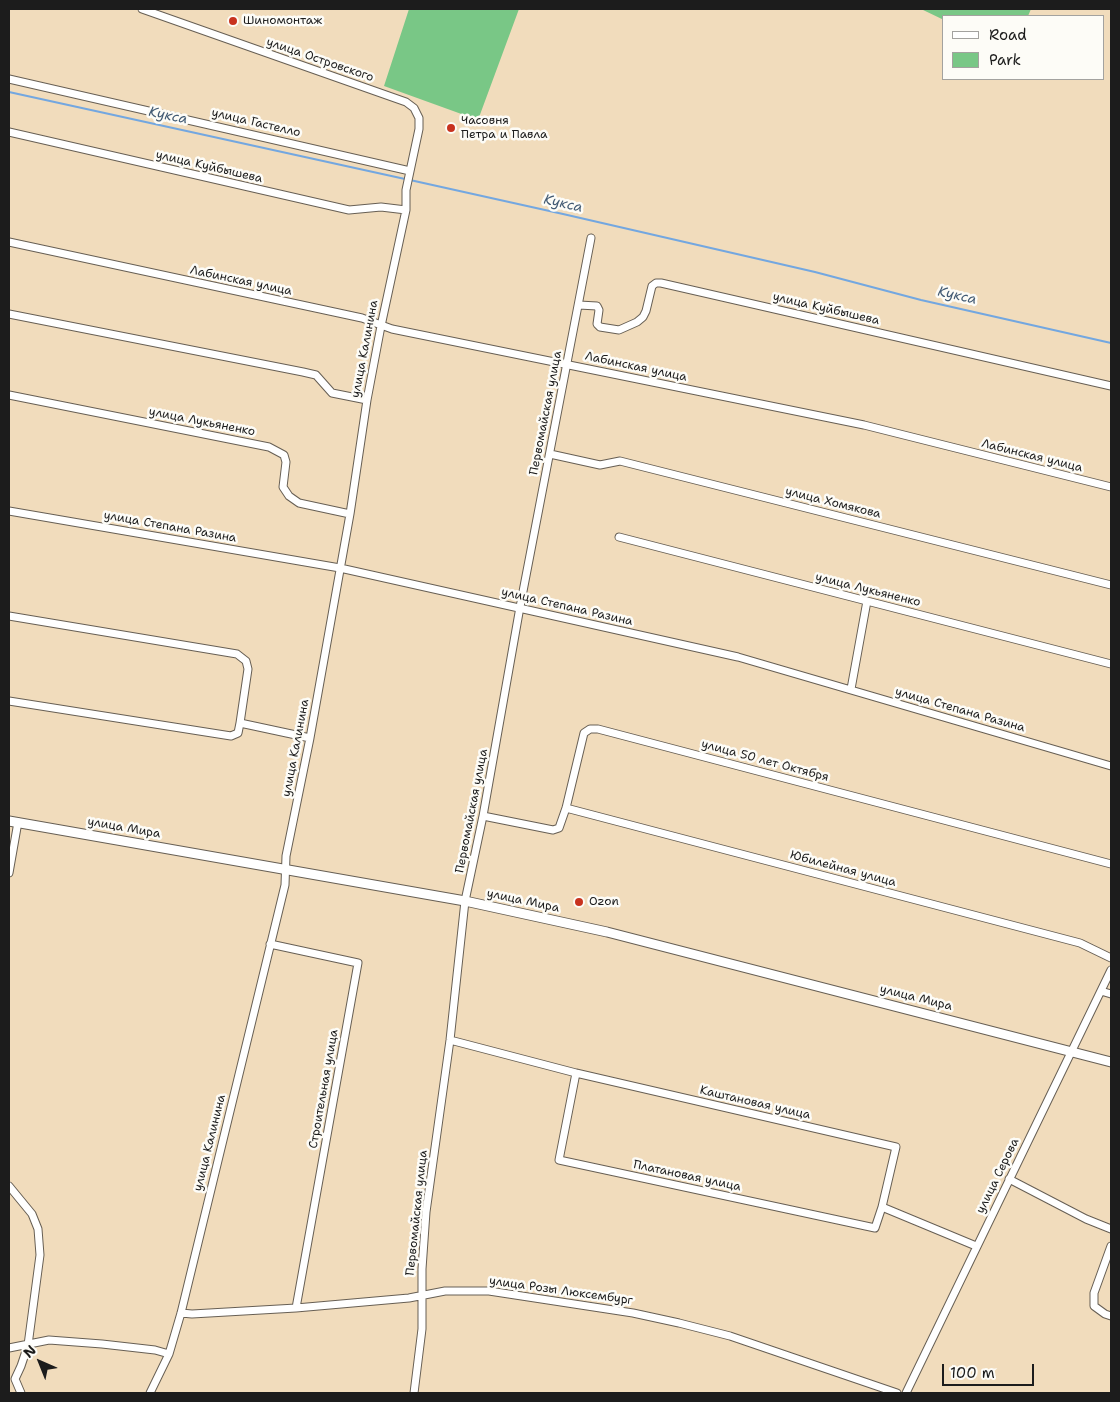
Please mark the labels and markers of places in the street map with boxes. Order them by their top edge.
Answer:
place label: Шиномонтаж [243,14,322,28]
marker: Шиномонтаж [227,15,239,27]
place label: Часовня Петра и Павла [461,114,548,142]
marker: Часовня Петра и Павла [445,122,457,134]
place label: Ozon [589,895,619,909]
marker: Ozon [573,896,585,908]

